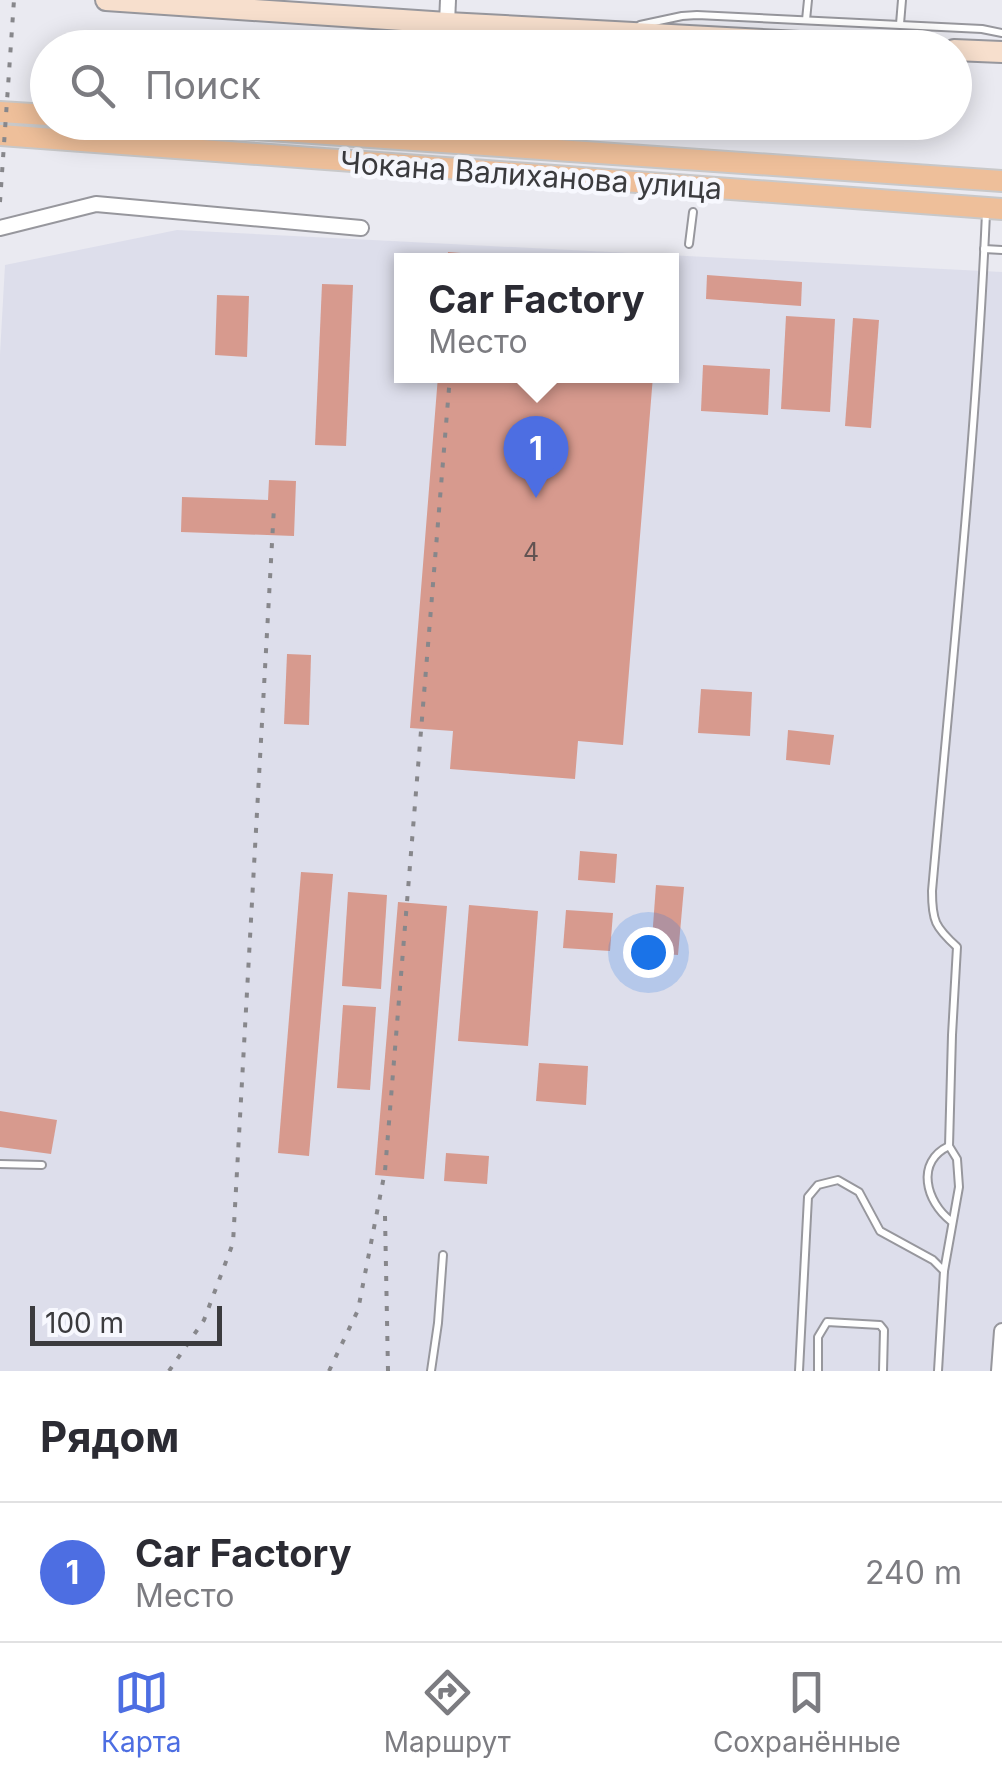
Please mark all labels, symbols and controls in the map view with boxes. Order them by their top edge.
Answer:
search box [30,30,972,140]
icon: search [65,58,120,113]
text: Поиск [145,62,261,108]
street label: Чокана Валиханова улица [339,144,723,206]
popup [394,253,679,383]
text: Car Factory [428,276,645,322]
text: Место [428,322,528,361]
pin: 1 [504,416,568,498]
house number: 4 [523,537,539,567]
your location [623,927,674,978]
scale bar [30,1301,222,1346]
text: 100 m [45,1306,124,1340]
text: Рядом [40,1411,179,1462]
text: Car Factory [135,1530,352,1576]
text: 1 [66,1553,79,1592]
text: 240 m [865,1553,962,1592]
text: Место [135,1576,234,1615]
tab: Карта [101,1665,182,1759]
tab: Маршрут [384,1665,511,1759]
tab: Сохранённые [713,1665,901,1759]

